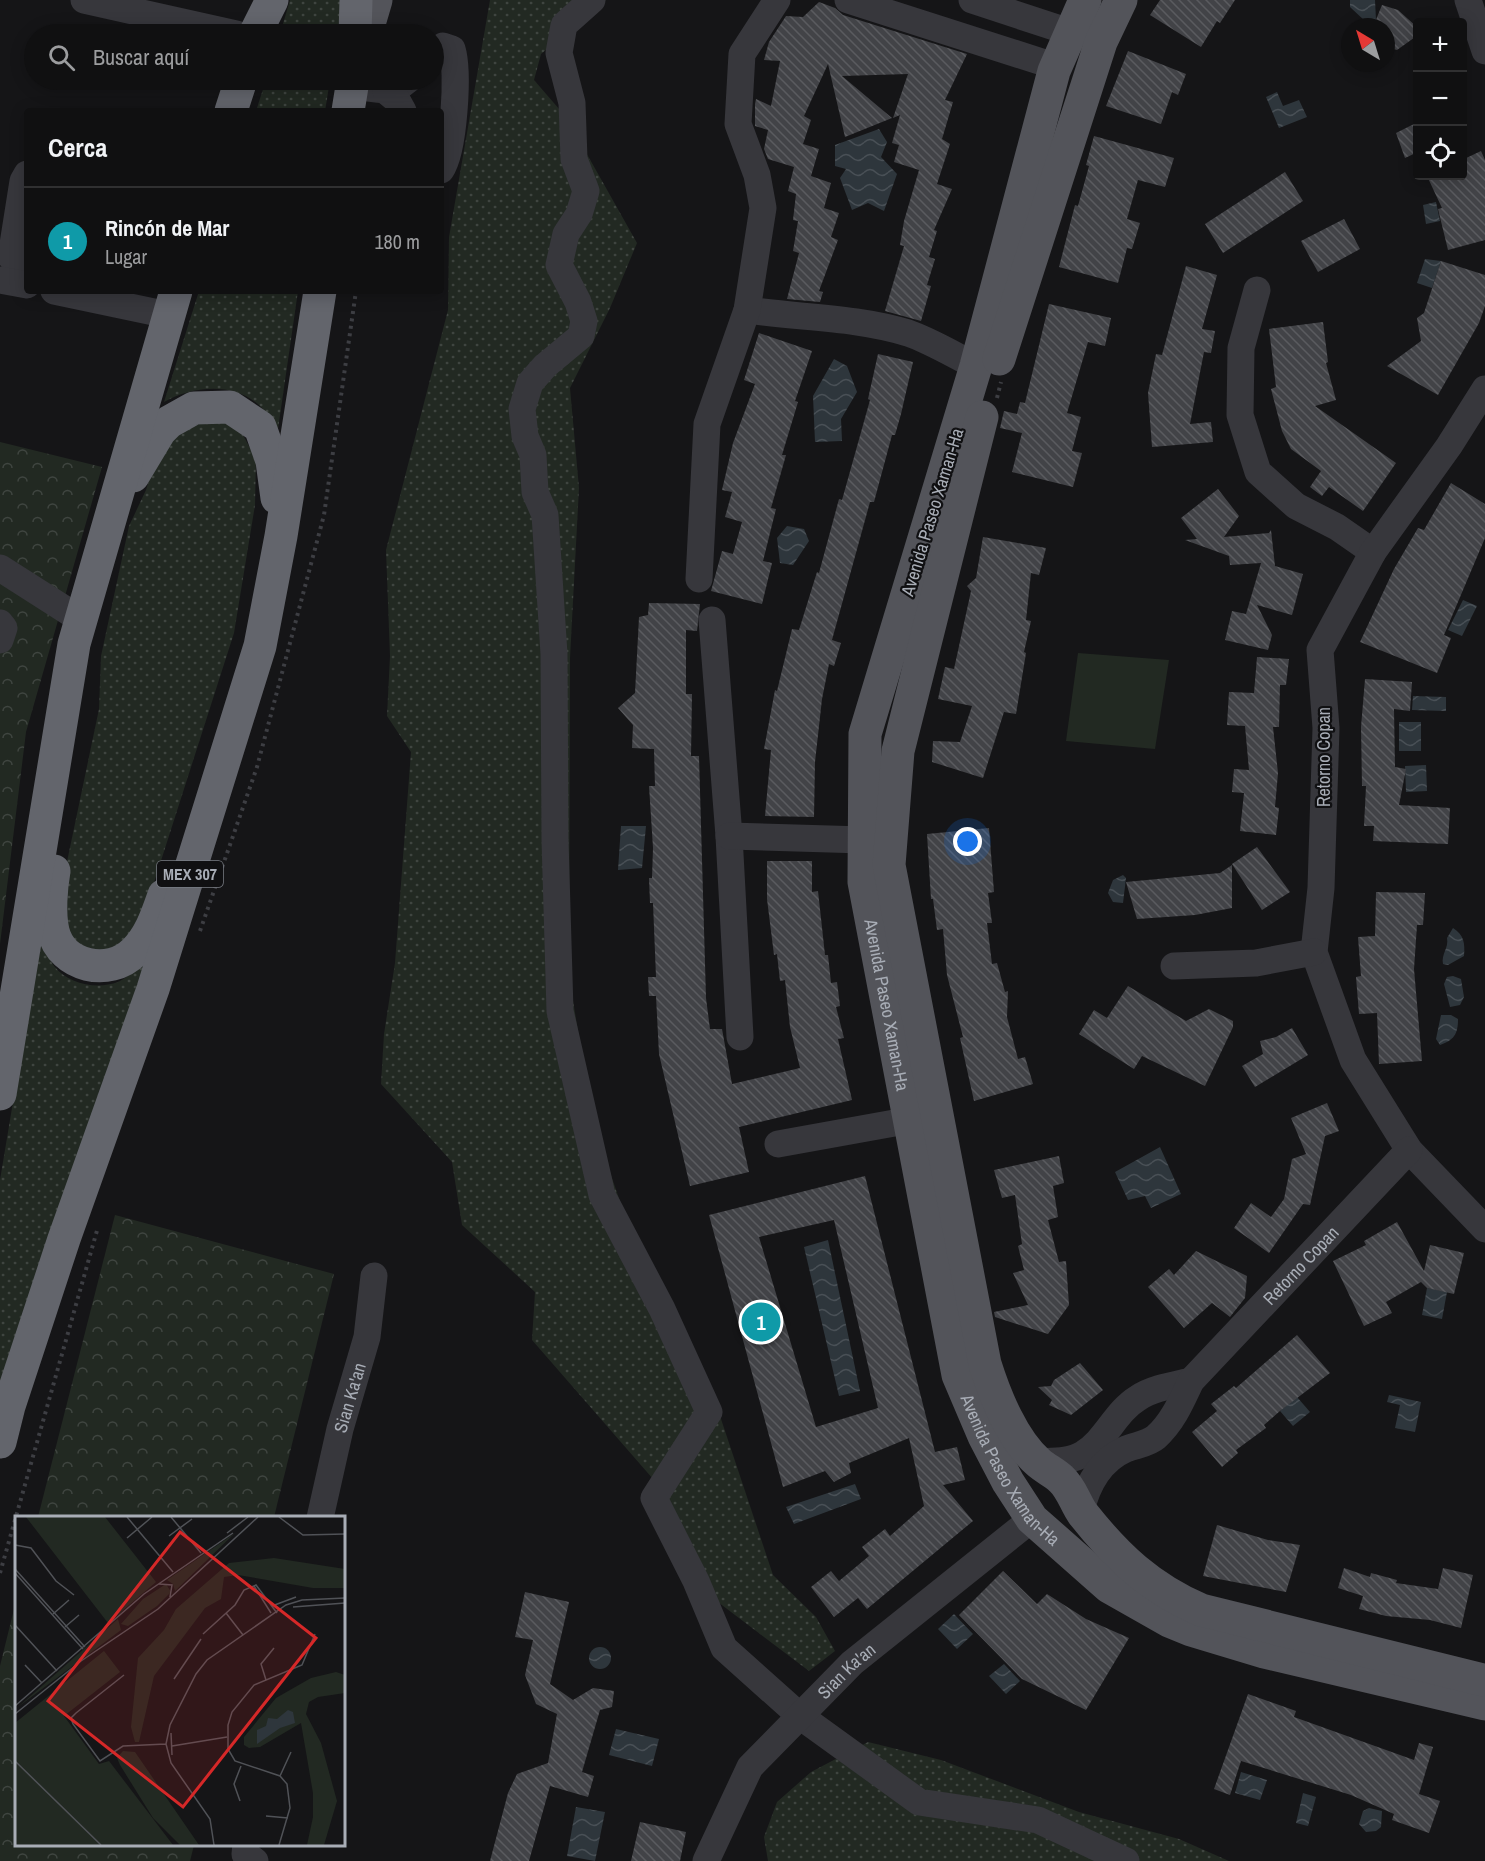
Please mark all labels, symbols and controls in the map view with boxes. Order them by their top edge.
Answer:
north arrow [1341,18,1395,72]
map controls [1413,18,1467,180]
button: + [1413,18,1467,72]
search box [24,24,444,90]
icon: search [45,41,78,74]
text: Buscar aquí [93,42,189,72]
button: − [1413,72,1467,126]
button: locate [1413,126,1467,180]
text: Cerca [48,130,107,165]
text: Rincón de Mar [105,213,229,243]
text: 1 [63,228,72,255]
text: 180 m [374,228,420,255]
text: Lugar [105,243,147,270]
street label: Avenida Paseo Xaman-Ha [894,425,969,600]
street label: Retorno Copan [1311,707,1336,807]
your location [953,827,982,856]
road number: MEX 307 [157,861,223,887]
street label: Avenida Paseo Xaman-Ha [859,916,916,1093]
street label: Retorno Copan [1257,1220,1344,1310]
pin: 1 [742,1300,780,1344]
street label: Sian Ka'an [327,1360,371,1436]
street label: Avenida Paseo Xaman-Ha [955,1389,1066,1551]
inset map [15,1516,345,1846]
street label: Sian Ka'an [811,1637,880,1704]

